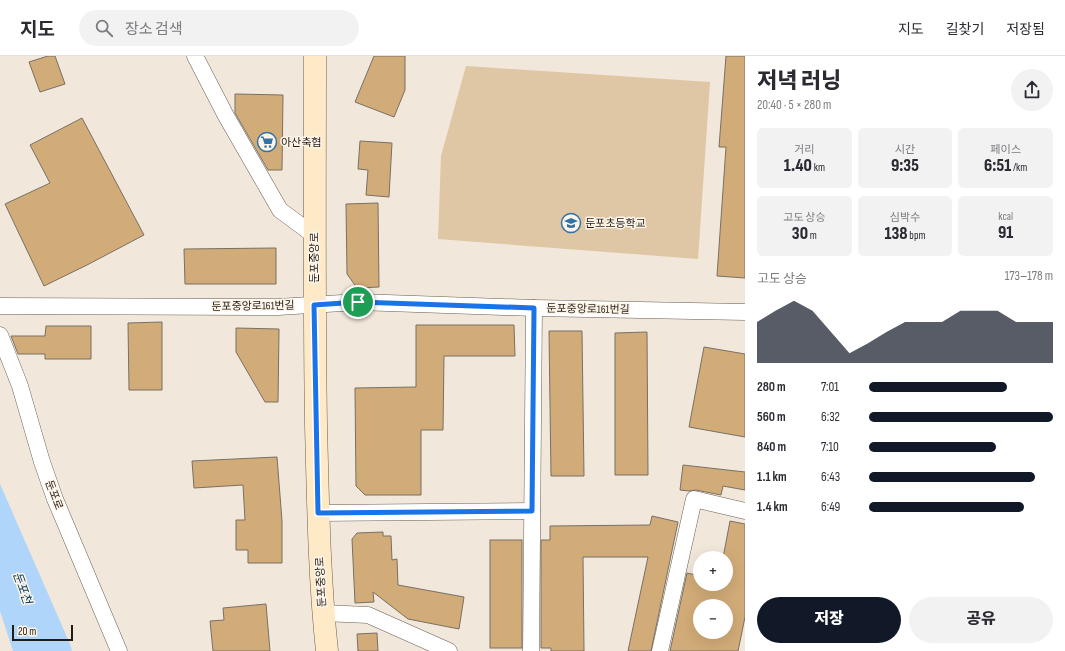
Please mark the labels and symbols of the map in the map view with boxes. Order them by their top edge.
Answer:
supermarket icon: 아산축협 [256,131,278,153]
place label: 아산축협 [281,136,321,149]
school or university icon: 둔포초등학교 [560,212,582,234]
place label: 둔포초등학교 [585,217,646,230]
street label: 둔포중앙로 [308,233,321,283]
pin [341,285,375,319]
street label: 둔포중앙로161번길 [211,299,295,313]
street label: 둔포중앙로161번길 [546,302,630,316]
street label: 둔포로 [42,478,66,512]
street label: 둔포중앙로 [313,556,329,608]
water label: 둔포천 [9,570,35,608]
scale bar [12,623,73,642]

